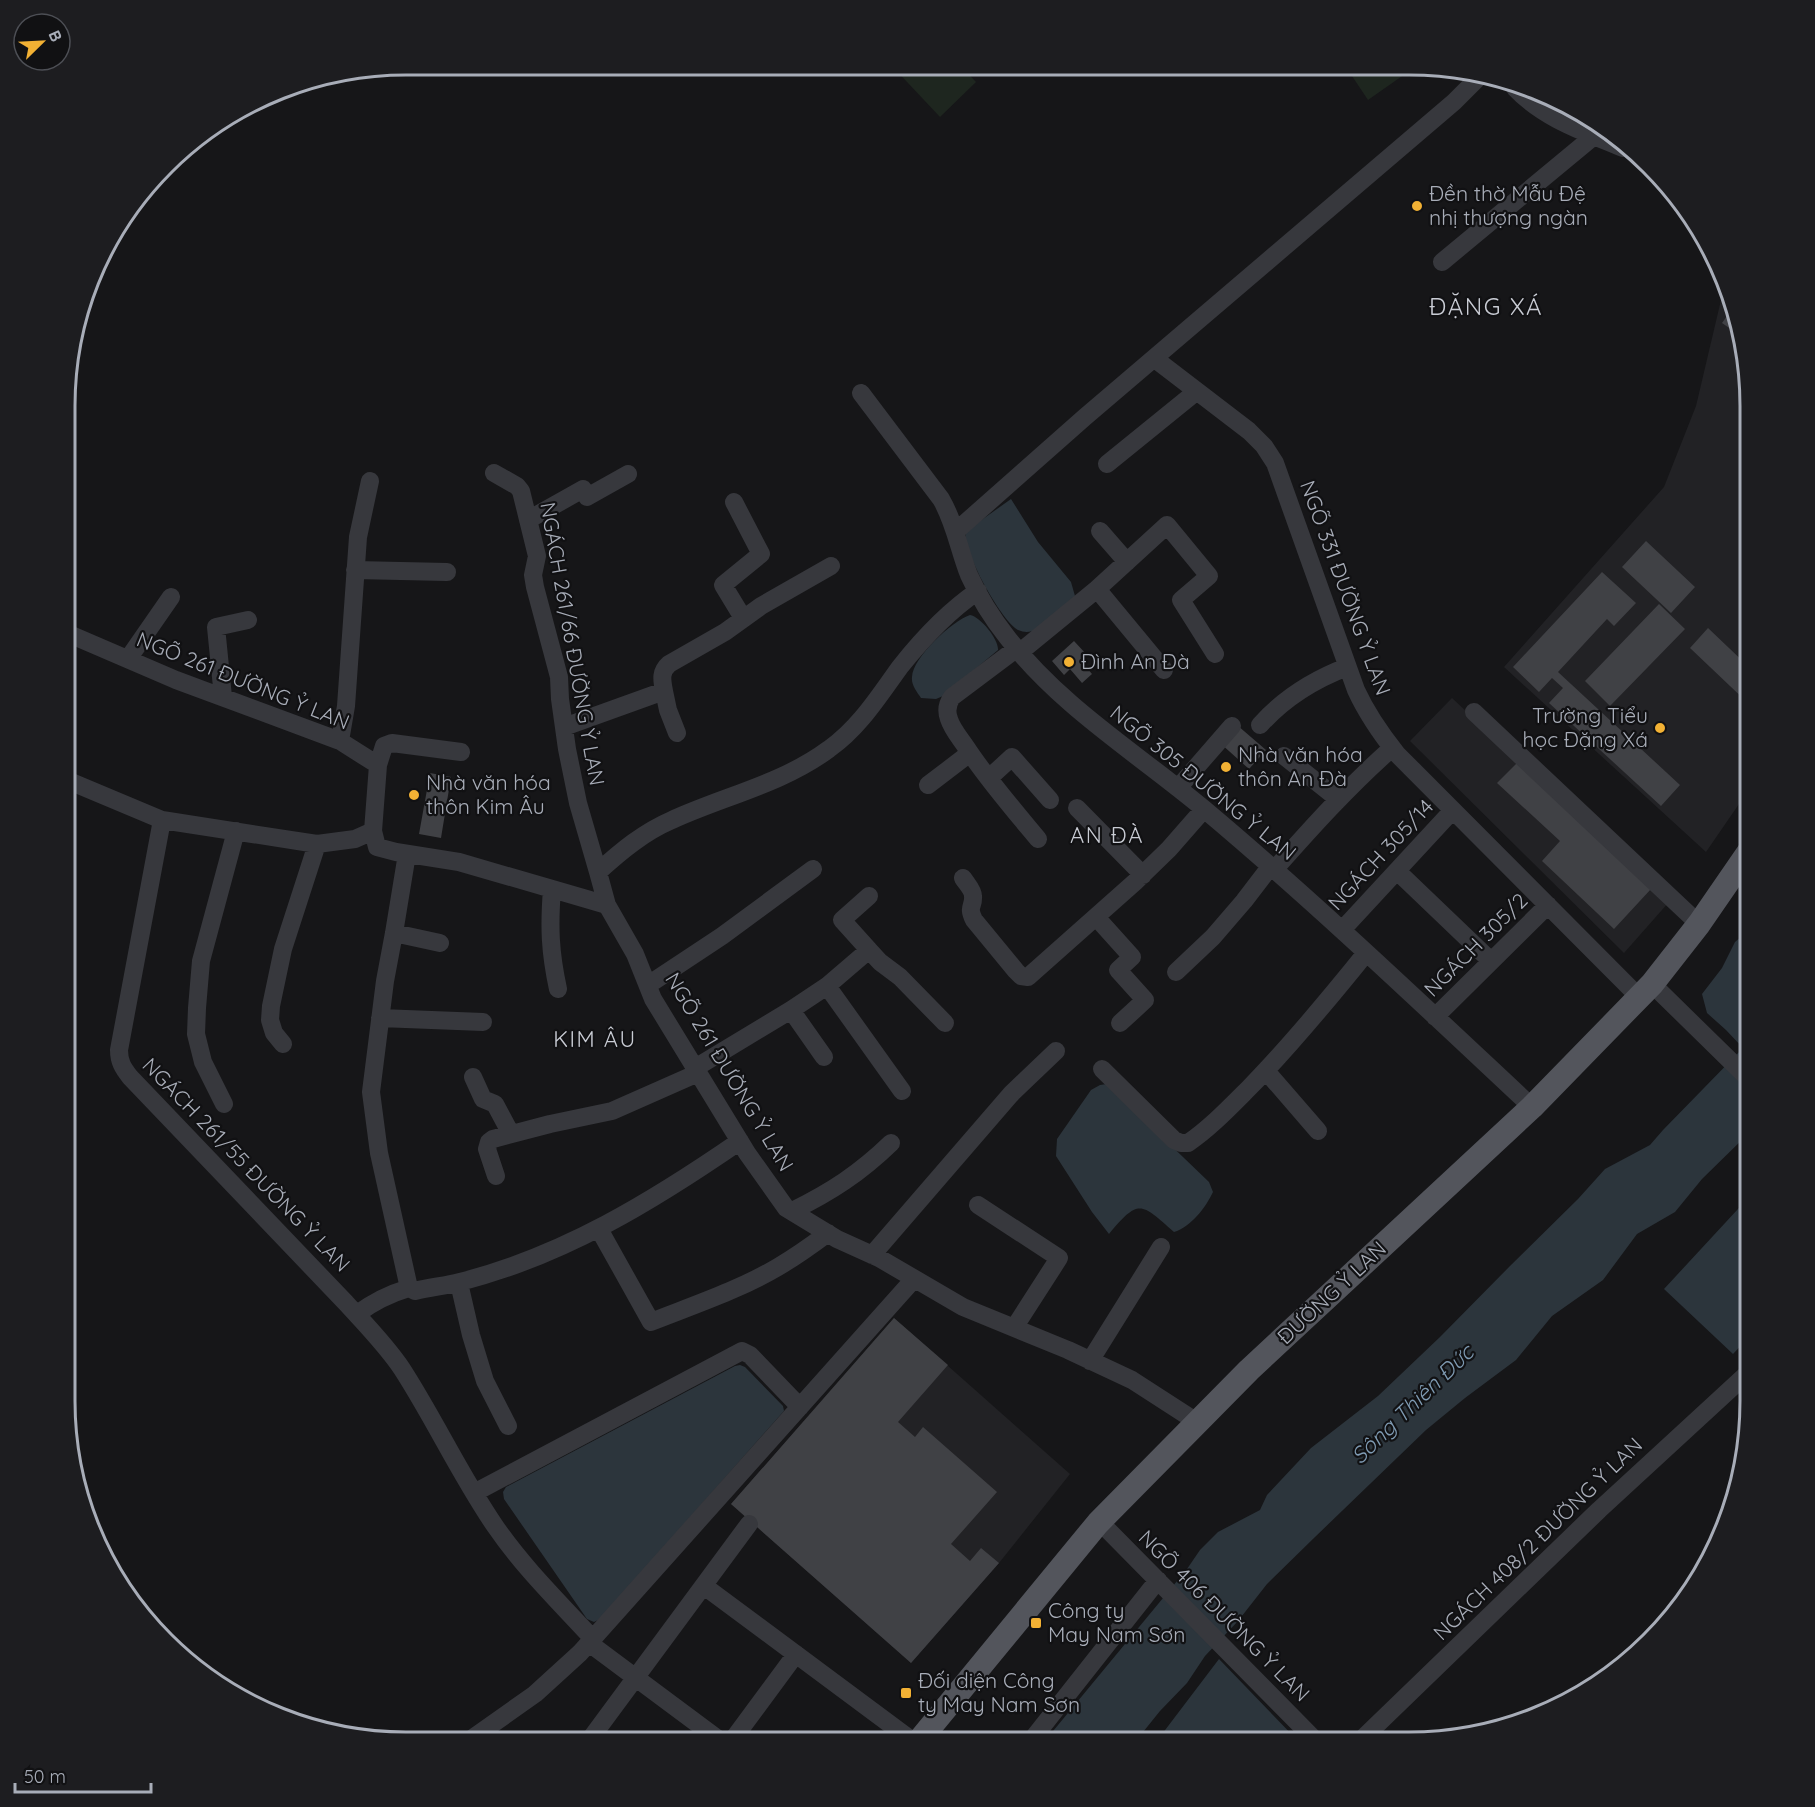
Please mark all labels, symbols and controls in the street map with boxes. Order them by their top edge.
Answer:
north arrow [12,12,72,72]
text: B [44,27,67,45]
place label: Đền thờ Mẫu Đệ nhị thượng ngàn [1429,180,1588,230]
marker: Đền thờ Mẫu Đệ nhị thượng ngàn [1410,199,1424,213]
district label: ĐẶNG XÁ [1429,291,1543,321]
street label: NGÕ 331 ĐƯỜNG Ỷ LAN [1295,477,1397,699]
street label: NGÁCH 261/66 ĐƯỜNG Ỷ LAN [535,500,611,788]
street label: NGÕ 261 ĐƯỜNG Ỷ LAN [133,625,354,735]
place label: Đình An Đà [1081,648,1190,674]
marker: Đình An Đà [1062,655,1076,669]
street label: NGÕ 305 ĐƯỜNG Ỷ LAN [1105,699,1302,865]
place label: Trường Tiểu học Đặng Xá [1523,702,1648,752]
marker: Trường Tiểu học Đặng Xá [1653,721,1667,735]
place label: Nhà văn hóa thôn An Đà [1238,741,1363,791]
marker: Nhà văn hóa thôn An Đà [1219,760,1233,774]
place label: Nhà văn hóa thôn Kim Âu [426,769,551,819]
marker: Nhà văn hóa thôn Kim Âu [407,788,421,802]
street label: NGÁCH 305/14 [1322,793,1438,915]
district label: AN ĐÀ [1070,821,1144,849]
street label: NGÁCH 305/2 [1418,887,1532,1001]
street label: NGÕ 261 ĐƯỜNG Ỷ LAN [660,967,800,1176]
district label: KIM ÂU [553,1025,637,1053]
street label: NGÁCH 261/55 ĐƯỜNG Ỷ LAN [138,1052,356,1277]
street label: ĐƯỜNG Ỷ LAN [1272,1235,1391,1349]
water label: Sông Thiên Đức [1345,1337,1481,1469]
street label: NGÁCH 408/2 ĐƯỜNG Ỷ LAN [1427,1431,1647,1645]
street label: NGÕ 406 ĐƯỜNG Ỷ LAN [1134,1524,1316,1706]
place label: Công ty May Nam Sơn [1048,1597,1185,1647]
marker: Công ty May Nam Sơn [1029,1616,1043,1630]
place label: Đối diện Công ty May Nam Sơn [918,1667,1080,1717]
marker: Đối diện Công ty May Nam Sơn [899,1686,913,1700]
scale bar [15,1756,152,1794]
text: 50 m [24,1765,66,1788]

